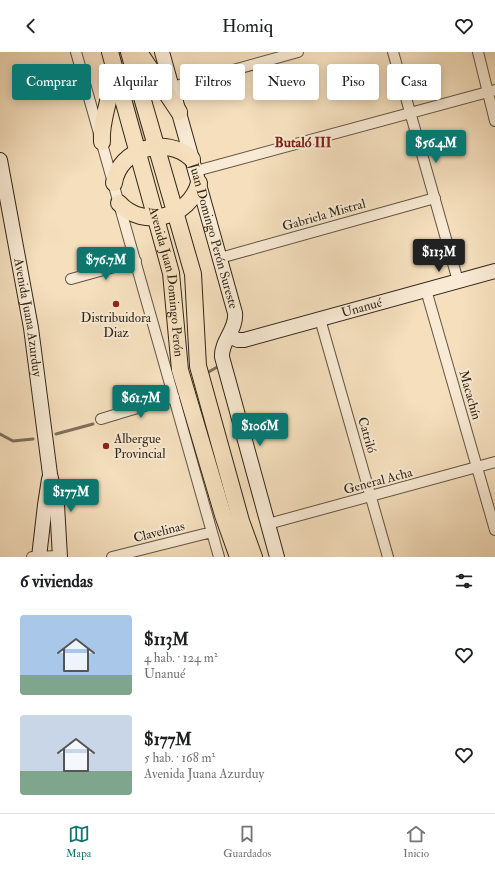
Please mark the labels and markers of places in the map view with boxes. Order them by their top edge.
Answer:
pin: $56.4M [403,130,469,164]
pin: $113M [411,239,467,273]
pin: $76.7M [73,247,139,281]
marker: Distribuidora Diaz [111,299,121,309]
place label: Distribuidora Diaz [81,310,152,341]
pin: $61.7M [108,385,174,419]
pin: $106M [232,413,288,447]
place label: Albergue Provincial [113,431,166,462]
marker: Albergue Provincial [101,441,111,451]
pin: $177M [43,479,99,513]

